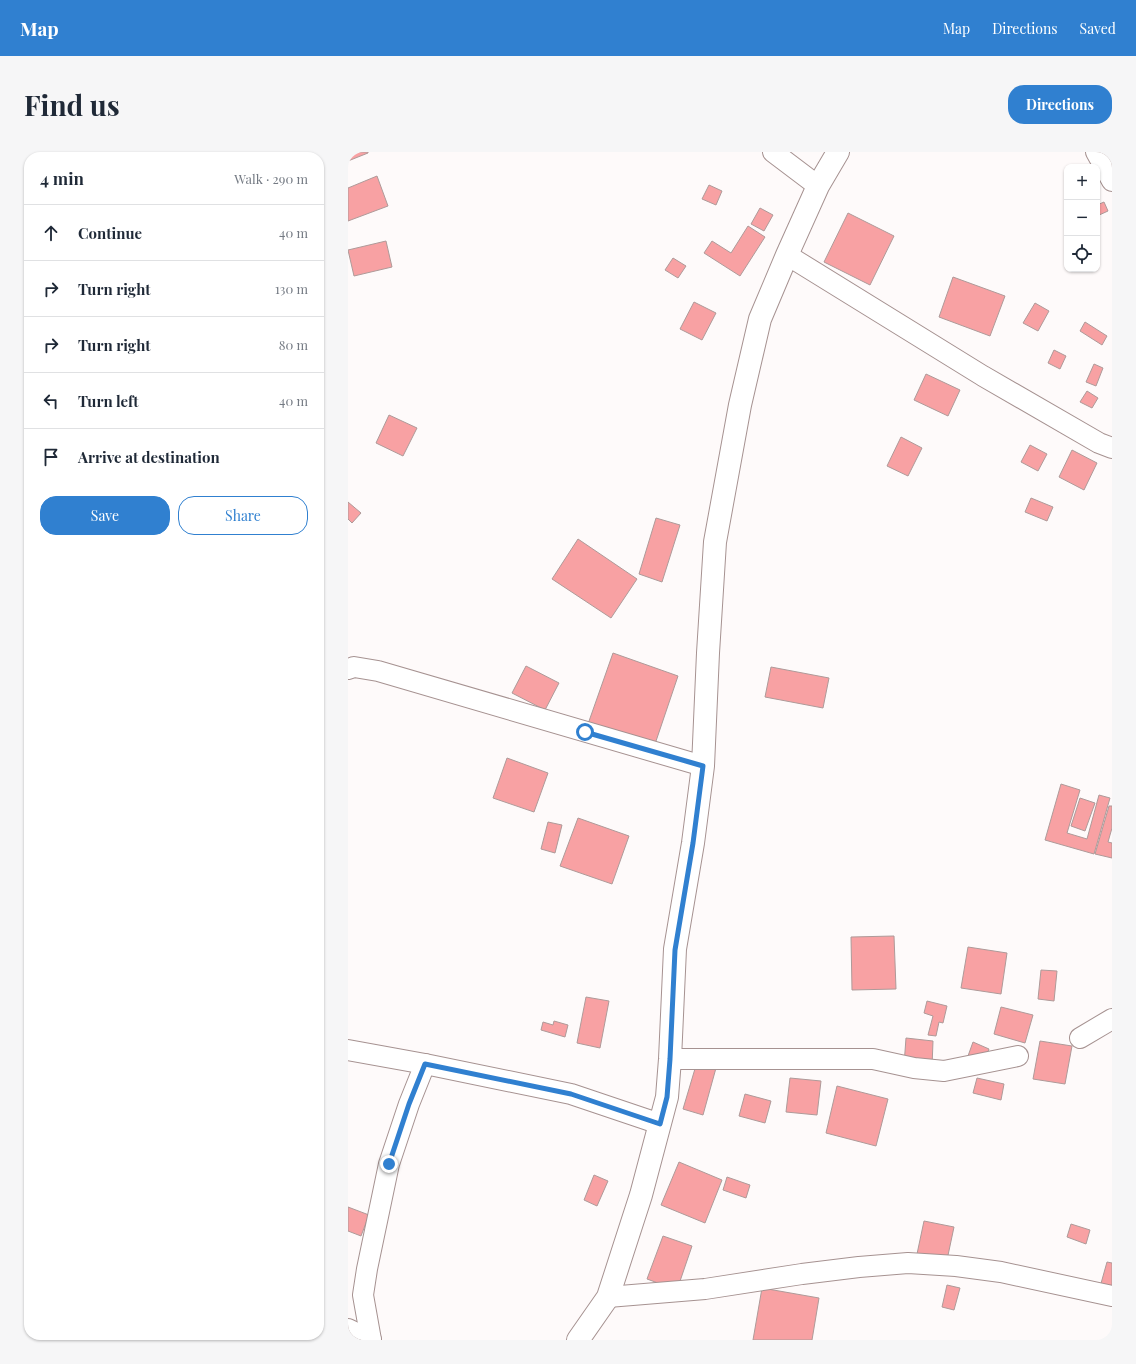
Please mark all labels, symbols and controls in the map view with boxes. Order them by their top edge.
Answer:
text: Map [20,15,59,41]
text: Map [943,19,970,38]
text: Directions [992,19,1058,38]
text: Saved [1080,19,1116,38]
button: Directions [1008,85,1112,124]
text: Find us [24,86,120,123]
map controls [1064,164,1100,272]
button: + [1064,164,1100,200]
text: 4 min [40,167,84,189]
text: Walk · 290 m [234,170,308,187]
button: − [1064,200,1100,236]
icon: ahead [40,222,62,244]
text: Continue [78,223,142,243]
text: 40 m [279,224,308,241]
button: locate [1064,236,1100,272]
icon: right [40,278,62,300]
text: Turn right [78,279,151,299]
text: 130 m [275,280,308,297]
icon: right [40,334,62,356]
text: Turn right [78,335,151,355]
text: 80 m [279,336,308,353]
icon: left [40,390,62,412]
text: Turn left [78,391,139,411]
text: 40 m [279,392,308,409]
icon: arrive [40,446,62,468]
text: Arrive at destination [78,447,220,467]
button: Save [40,496,170,535]
button: Share [178,496,308,535]
route start [576,723,594,741]
route end [380,1155,398,1173]

